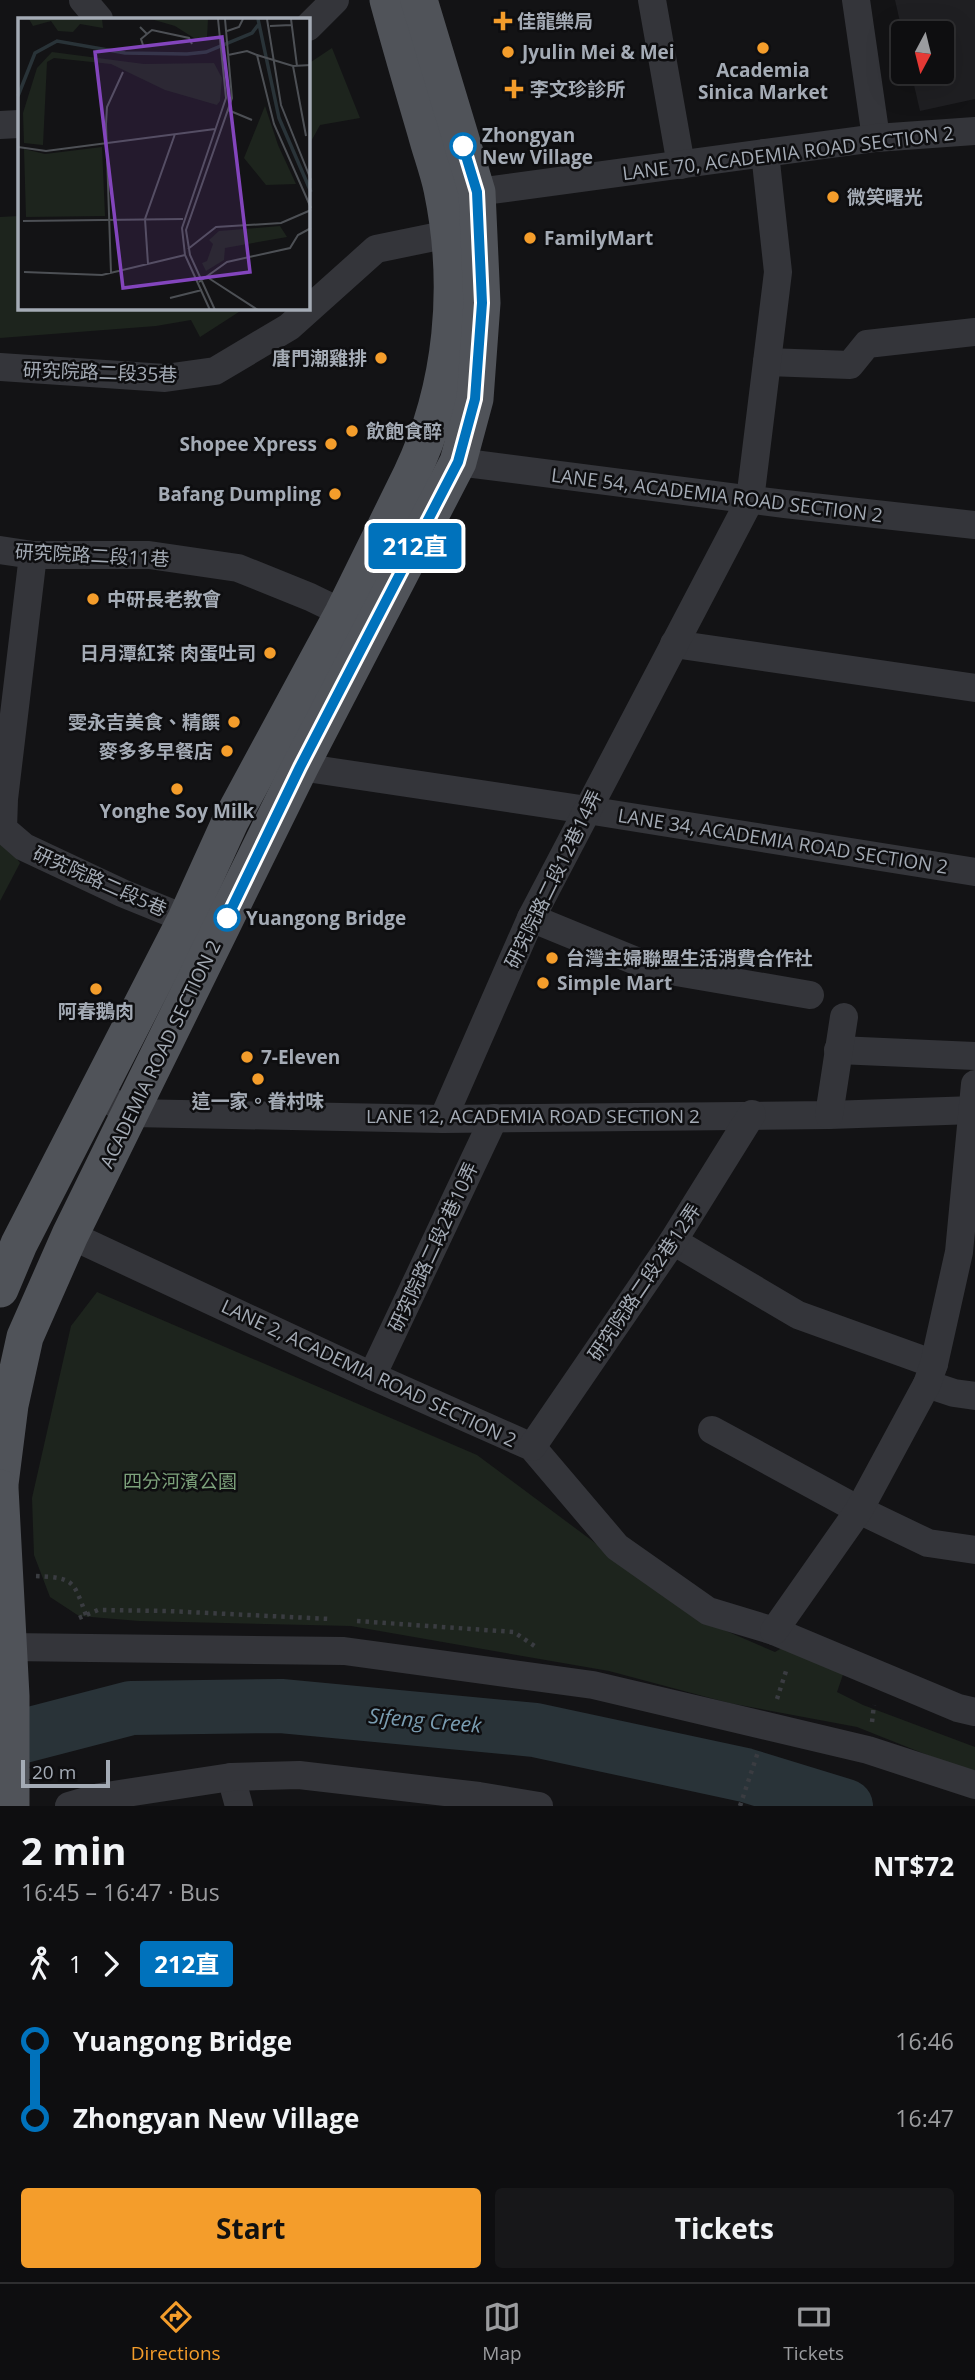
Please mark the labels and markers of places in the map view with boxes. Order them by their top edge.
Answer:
place label: 佳龍樂局 [517,8,593,34]
marker: 佳龍樂局 [495,13,511,29]
place label: Jyulin Mei & Mei [520,39,675,65]
marker: Academia Sinica Market [755,40,771,56]
marker: Jyulin Mei & Mei [500,44,516,60]
place label: Academia Sinica Market [698,57,828,105]
place label: 李文珍診所 [530,76,625,102]
marker: 李文珍診所 [504,79,524,99]
place label: Zhongyan New Village [482,122,593,170]
marker: Zhongyan New Village [450,133,476,159]
place label: 微笑曙光 [847,184,923,210]
marker: 微笑曙光 [825,189,841,205]
place label: FamilyMart [544,225,653,251]
marker: FamilyMart [522,230,538,246]
place label: 唐門潮雞排 [272,345,367,371]
marker: 唐門潮雞排 [373,350,389,366]
place label: 飲飽食醉 [366,418,442,444]
marker: 飲飽食醉 [344,423,360,439]
place label: Shopee Xpress [179,431,317,457]
marker: Shopee Xpress [323,436,339,452]
place label: Bafang Dumpling [158,481,321,507]
marker: Bafang Dumpling [327,486,343,502]
place label: 中研長老教會 [107,586,221,612]
marker: 中研長老教會 [85,591,101,607]
place label: 日月潭紅茶 肉蛋吐司 [80,640,256,666]
marker: 日月潭紅茶 肉蛋吐司 [262,645,278,661]
place label: 雯永吉美食、精饌 [68,709,220,735]
marker: 雯永吉美食、精饌 [226,714,242,730]
place label: 麥多多早餐店 [99,738,213,764]
marker: 麥多多早餐店 [219,743,235,759]
marker: Yonghe Soy Milk [169,781,185,797]
place label: Yonghe Soy Milk [100,798,255,824]
marker: Yuangong Bridge [214,905,240,931]
place label: Yuangong Bridge [246,905,406,931]
place label: 台灣主婦聯盟生活消費合作社 [566,945,813,971]
marker: 台灣主婦聯盟生活消費合作社 [544,950,560,966]
place label: Simple Mart [557,970,672,996]
marker: Simple Mart [535,975,551,991]
marker: 阿春鵝肉 [88,981,104,997]
place label: 阿春鵝肉 [58,998,134,1024]
place label: 7-Eleven [261,1044,340,1070]
marker: 7-Eleven [239,1049,255,1065]
marker: 這一家。眷村味 [250,1071,266,1087]
place label: 這一家。眷村味 [191,1088,325,1114]

